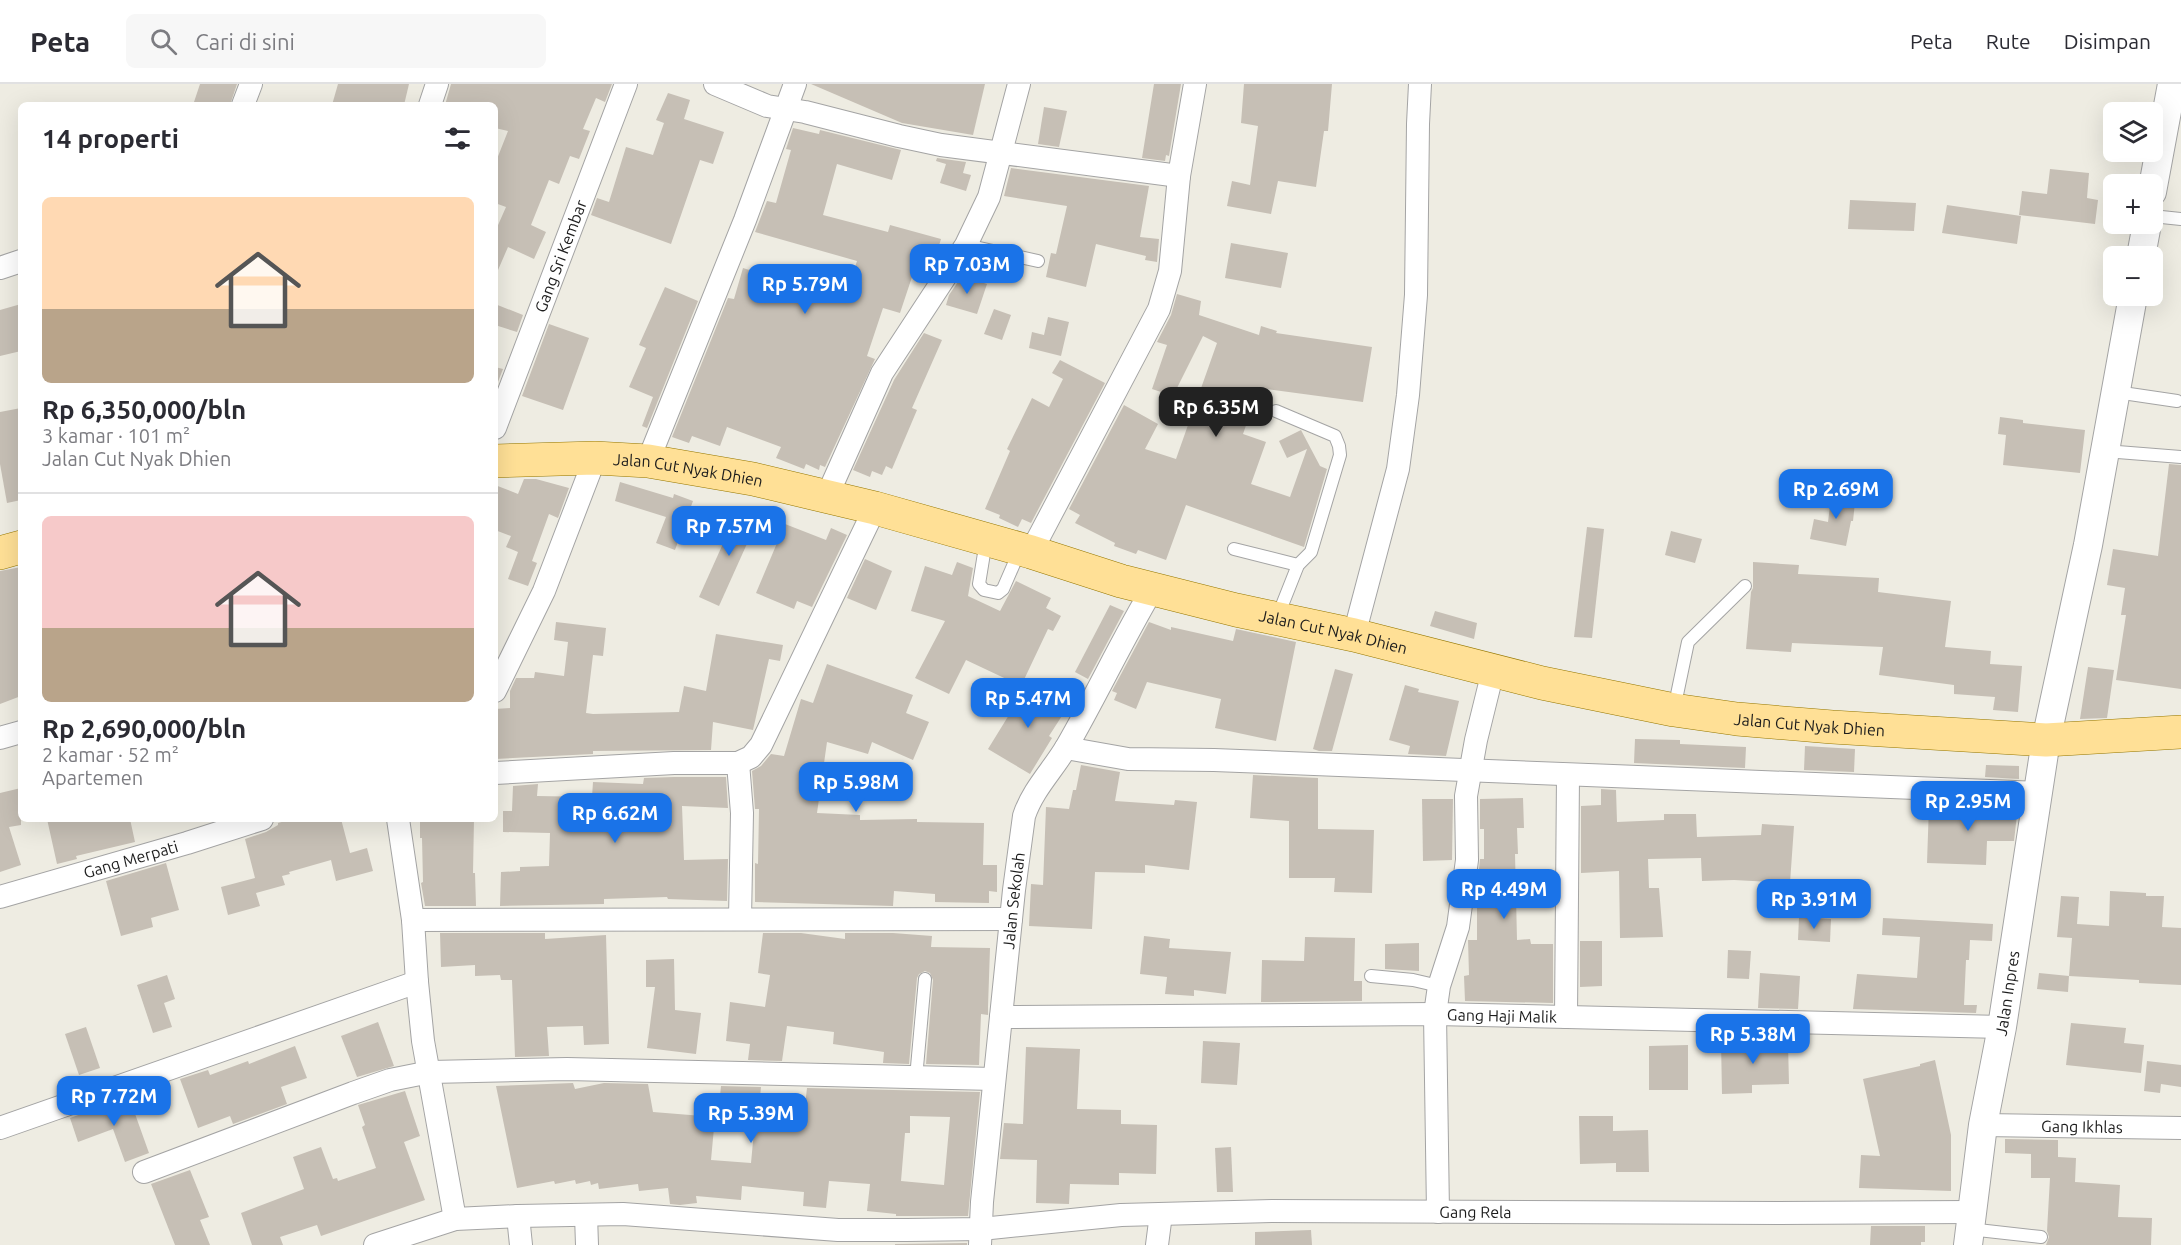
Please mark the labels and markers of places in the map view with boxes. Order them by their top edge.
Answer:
pin: Rp 7.03M [905,244,1029,295]
pin: Rp 5.79M [743,264,867,315]
pin: Rp 6.35M [1154,387,1278,438]
pin: Rp 2.69M [1774,469,1898,520]
pin: Rp 7.57M [667,506,791,557]
pin: Rp 5.47M [966,678,1090,729]
pin: Rp 5.98M [794,762,918,813]
pin: Rp 2.95M [1906,781,2030,832]
pin: Rp 6.62M [553,793,677,844]
pin: Rp 4.49M [1442,869,1566,920]
pin: Rp 3.91M [1752,879,1876,930]
pin: Rp 5.38M [1691,1014,1815,1065]
pin: Rp 7.72M [52,1076,176,1127]
pin: Rp 5.39M [689,1093,813,1144]

